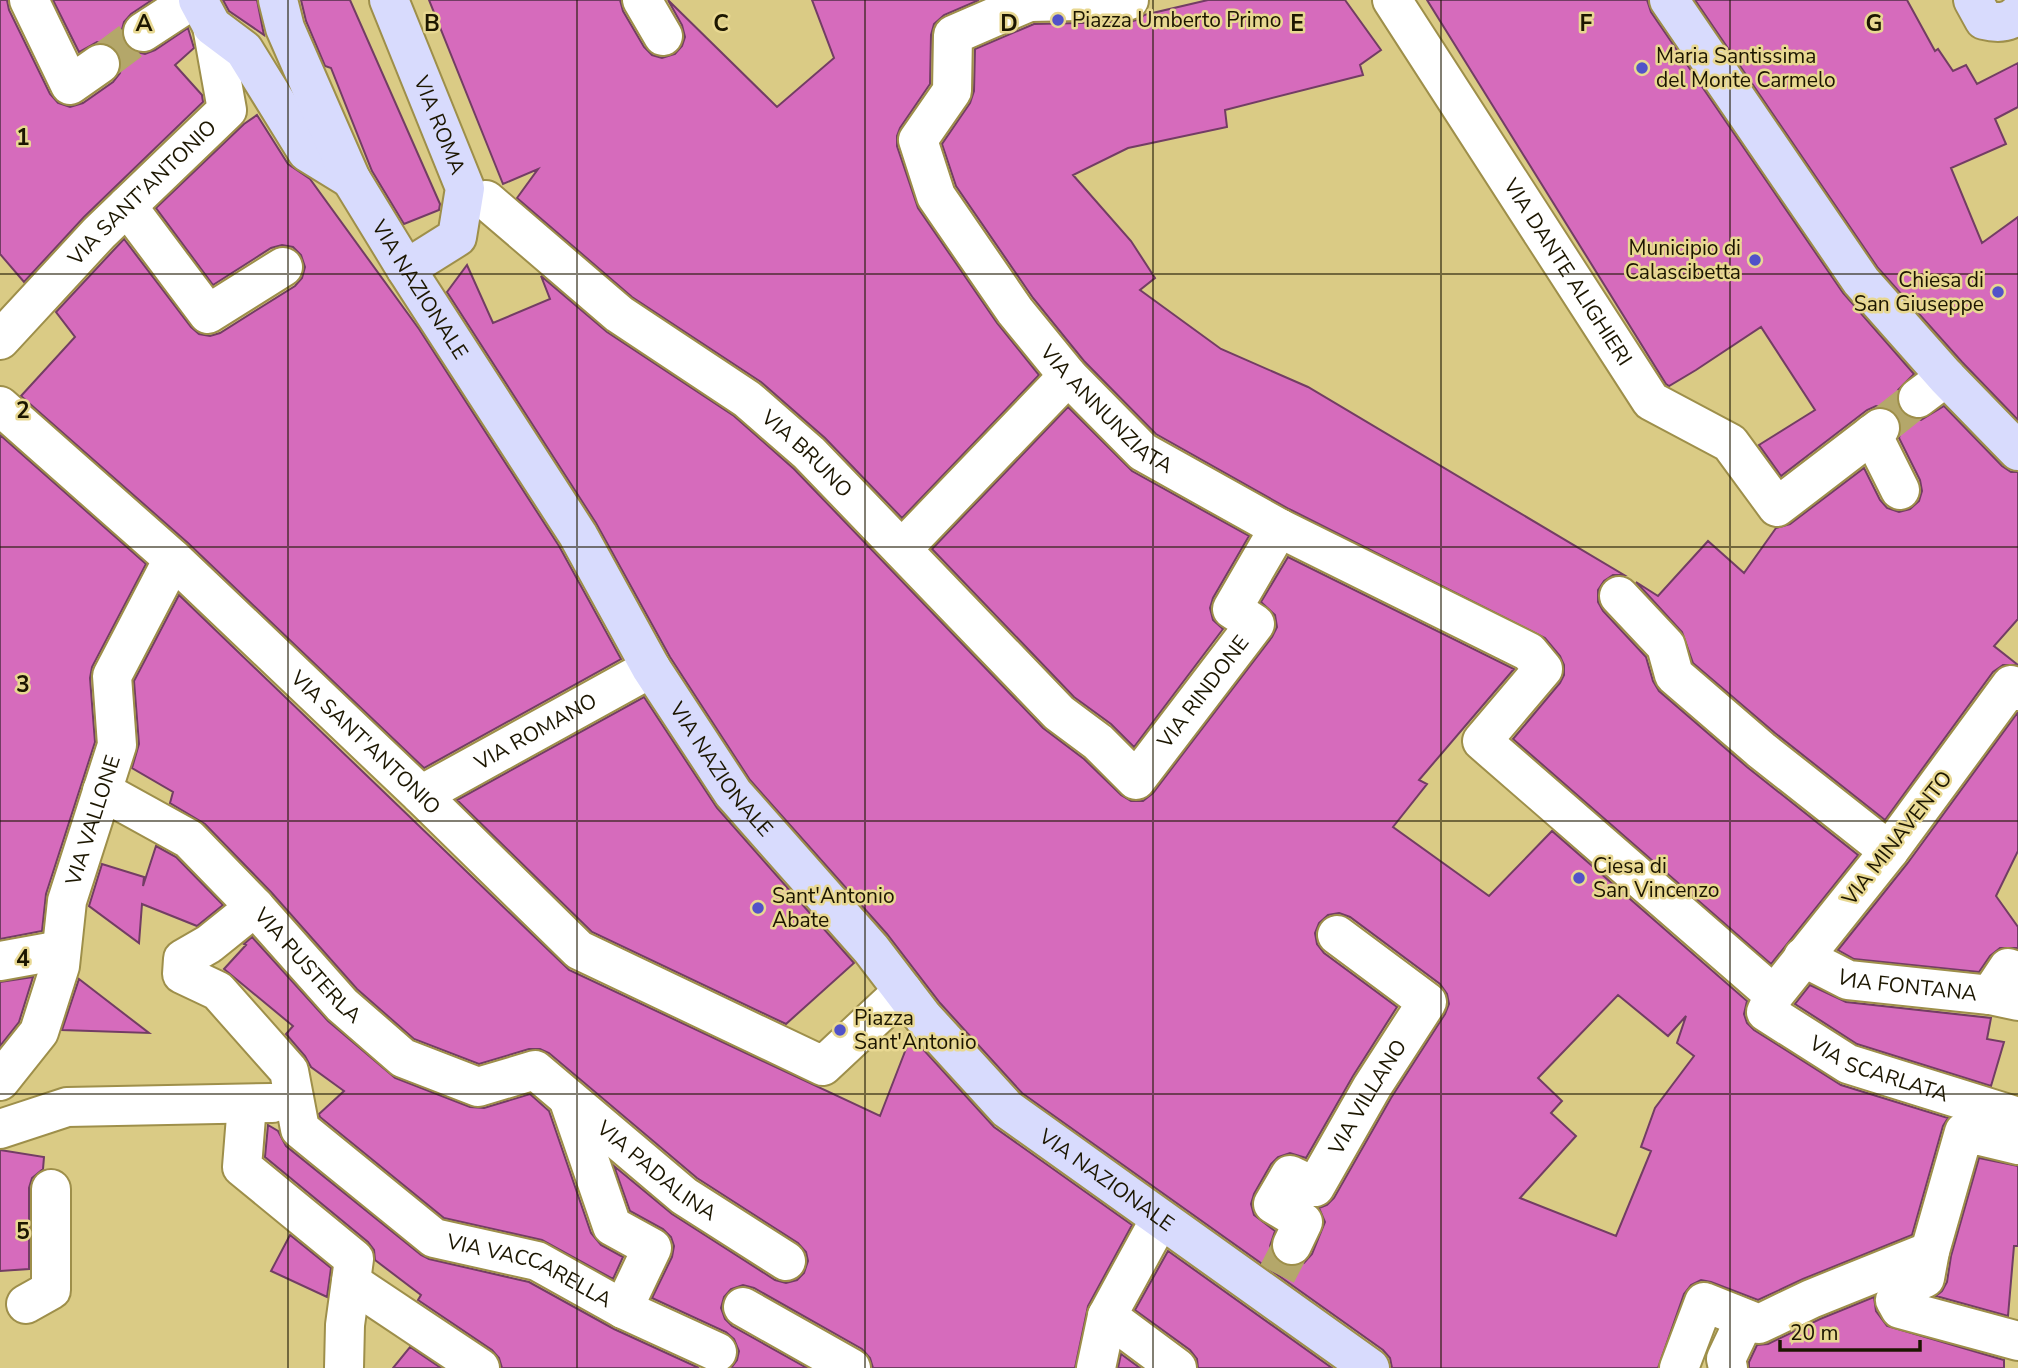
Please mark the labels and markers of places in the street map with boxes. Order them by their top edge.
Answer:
place label: Piazza Umberto Primo [1072,6,1281,34]
marker: Piazza Umberto Primo [1050,12,1066,28]
place label: Maria Santissima del Monte Carmelo [1656,42,1836,94]
marker: Maria Santissima del Monte Carmelo [1634,60,1650,76]
place label: Municipio di Calascibetta [1625,234,1741,286]
marker: Municipio di Calascibetta [1747,252,1763,268]
place label: Chiesa di San Giuseppe [1854,266,1984,318]
marker: Chiesa di San Giuseppe [1990,284,2006,300]
place label: Ciesa di San Vincenzo [1593,852,1719,904]
marker: Ciesa di San Vincenzo [1571,870,1587,886]
place label: Sant'Antonio Abate [772,882,895,934]
marker: Sant'Antonio Abate [750,900,766,916]
place label: Piazza Sant'Antonio [854,1004,977,1056]
marker: Piazza Sant'Antonio [832,1022,848,1038]

